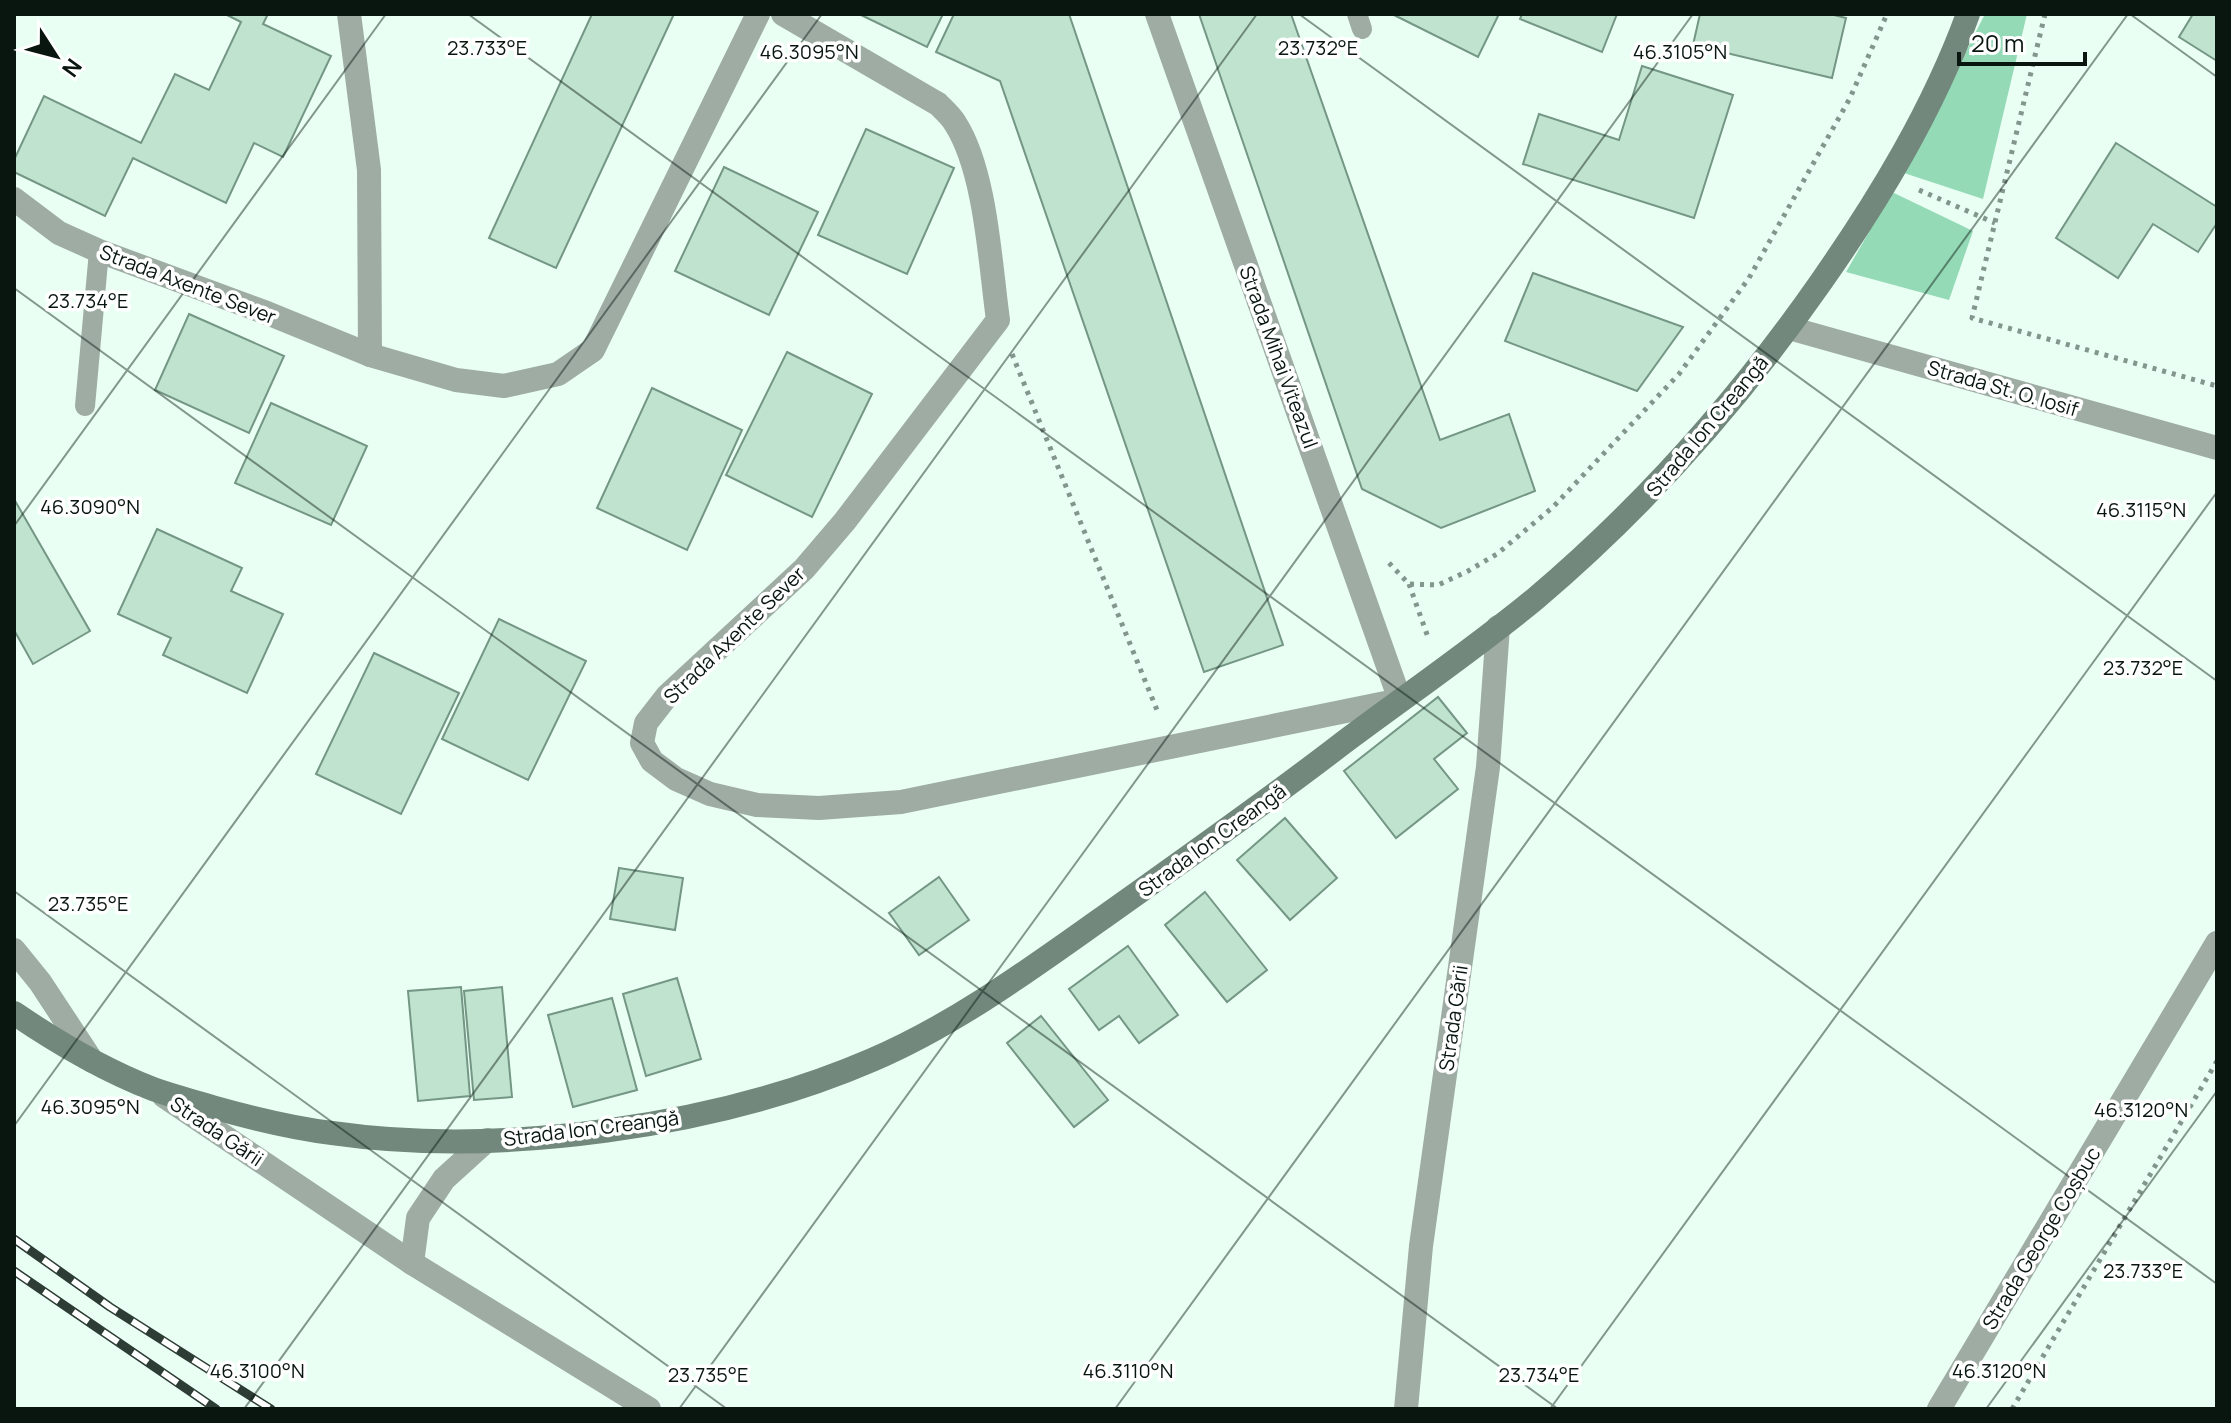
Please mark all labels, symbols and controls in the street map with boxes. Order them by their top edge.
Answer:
north arrow [16,16,96,96]
scale bar [1959,16,2085,66]
text: 20 m [1971,26,2024,59]
text: 23.733°E [447,34,527,61]
text: 23.732°E [1278,34,1358,61]
text: 46.3095°N [759,38,859,65]
text: 46.3105°N [1633,38,1727,65]
text: N [55,53,89,83]
street label: Strada Axente Sever [96,238,280,330]
street label: Strada Mihai Viteazul [1233,262,1325,452]
text: 23.734°E [48,287,128,314]
street label: Strada Ion Creangă [1640,350,1774,502]
street label: Strada St. O. Iosif [1924,354,2082,422]
text: 46.3090°N [40,493,140,520]
text: 46.3115°N [2096,496,2186,523]
street label: Strada Axente Sever [657,560,811,710]
text: 23.732°E [2103,654,2183,681]
street label: Strada Ion Creangă [1133,777,1291,903]
text: 23.735°E [48,890,128,917]
street label: Strada Gării [1432,963,1474,1073]
street label: Strada Gării [165,1090,269,1172]
text: 46.3095°N [40,1093,140,1120]
text: 46.3120°N [2094,1096,2188,1123]
street label: Strada Ion Creangă [502,1104,680,1152]
street label: Strada George Coșbuc [1976,1142,2106,1334]
text: 23.733°E [2103,1257,2183,1284]
text: 46.3100°N [209,1357,305,1384]
text: 46.3110°N [1083,1357,1173,1384]
text: 46.3120°N [1952,1357,2046,1384]
text: 23.735°E [668,1361,748,1388]
text: 23.734°E [1499,1361,1579,1388]

